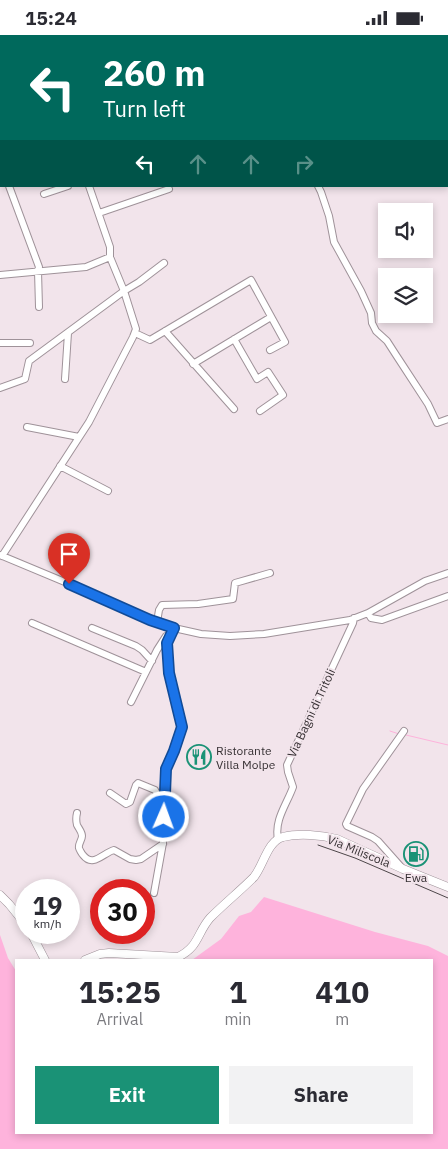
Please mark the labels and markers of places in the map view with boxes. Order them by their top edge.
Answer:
pin [48,533,90,584]
place label: Ristorante Villa Molpe [216,743,276,772]
restaurant icon: Ristorante Villa Molpe [186,744,212,770]
fuel station icon: Ewa [403,841,429,867]
place label: Ewa [405,870,428,885]

